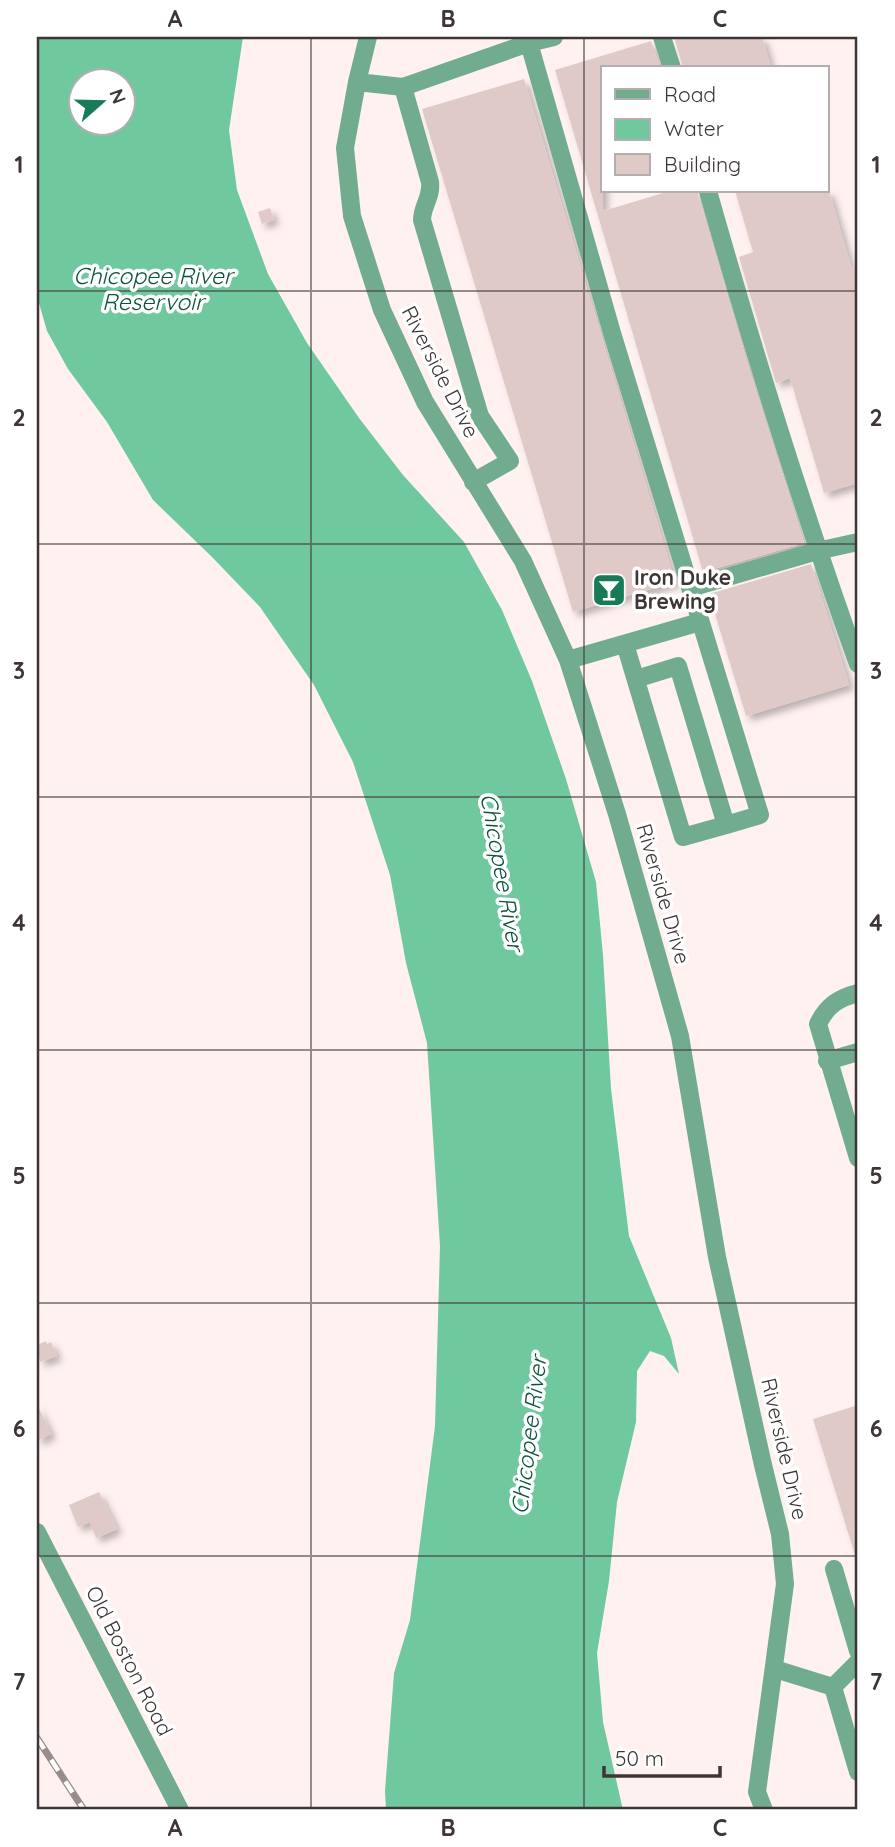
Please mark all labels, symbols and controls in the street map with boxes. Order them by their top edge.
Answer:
text: A [168,4,183,33]
text: B [440,4,456,33]
text: C [713,4,727,33]
north arrow [66,66,136,136]
legend [601,66,828,192]
text: Road [664,81,716,107]
text: N [104,86,132,107]
text: Water [664,115,724,141]
text: 1 [15,150,23,179]
text: 1 [872,150,880,179]
text: Building [664,151,741,177]
water label: Chicopee River Reservoir [73,261,236,316]
street label: Riverside Drive [396,301,485,442]
text: 2 [12,403,26,432]
text: 2 [869,403,883,432]
place label: Iron Duke Brewing [634,564,731,614]
bar icon: Iron Duke Brewing [590,571,628,609]
text: 3 [13,656,25,685]
text: 3 [870,656,882,685]
water label: Chicopee River [474,791,531,956]
street label: Riverside Drive [632,821,696,967]
text: 4 [12,908,26,937]
text: 4 [869,908,883,937]
text: 5 [12,1161,26,1190]
text: 5 [869,1161,883,1190]
water label: Chicopee River [504,1351,553,1516]
street label: Riverside Drive [756,1375,814,1522]
text: 6 [13,1414,25,1443]
text: 6 [870,1414,882,1443]
street label: Old Boston Road [81,1581,179,1740]
text: 7 [13,1667,26,1696]
text: 7 [870,1667,883,1696]
scale bar [604,1735,720,1779]
text: 50 m [615,1745,664,1771]
text: A [168,1813,183,1842]
text: B [440,1813,456,1842]
text: C [713,1813,727,1842]

